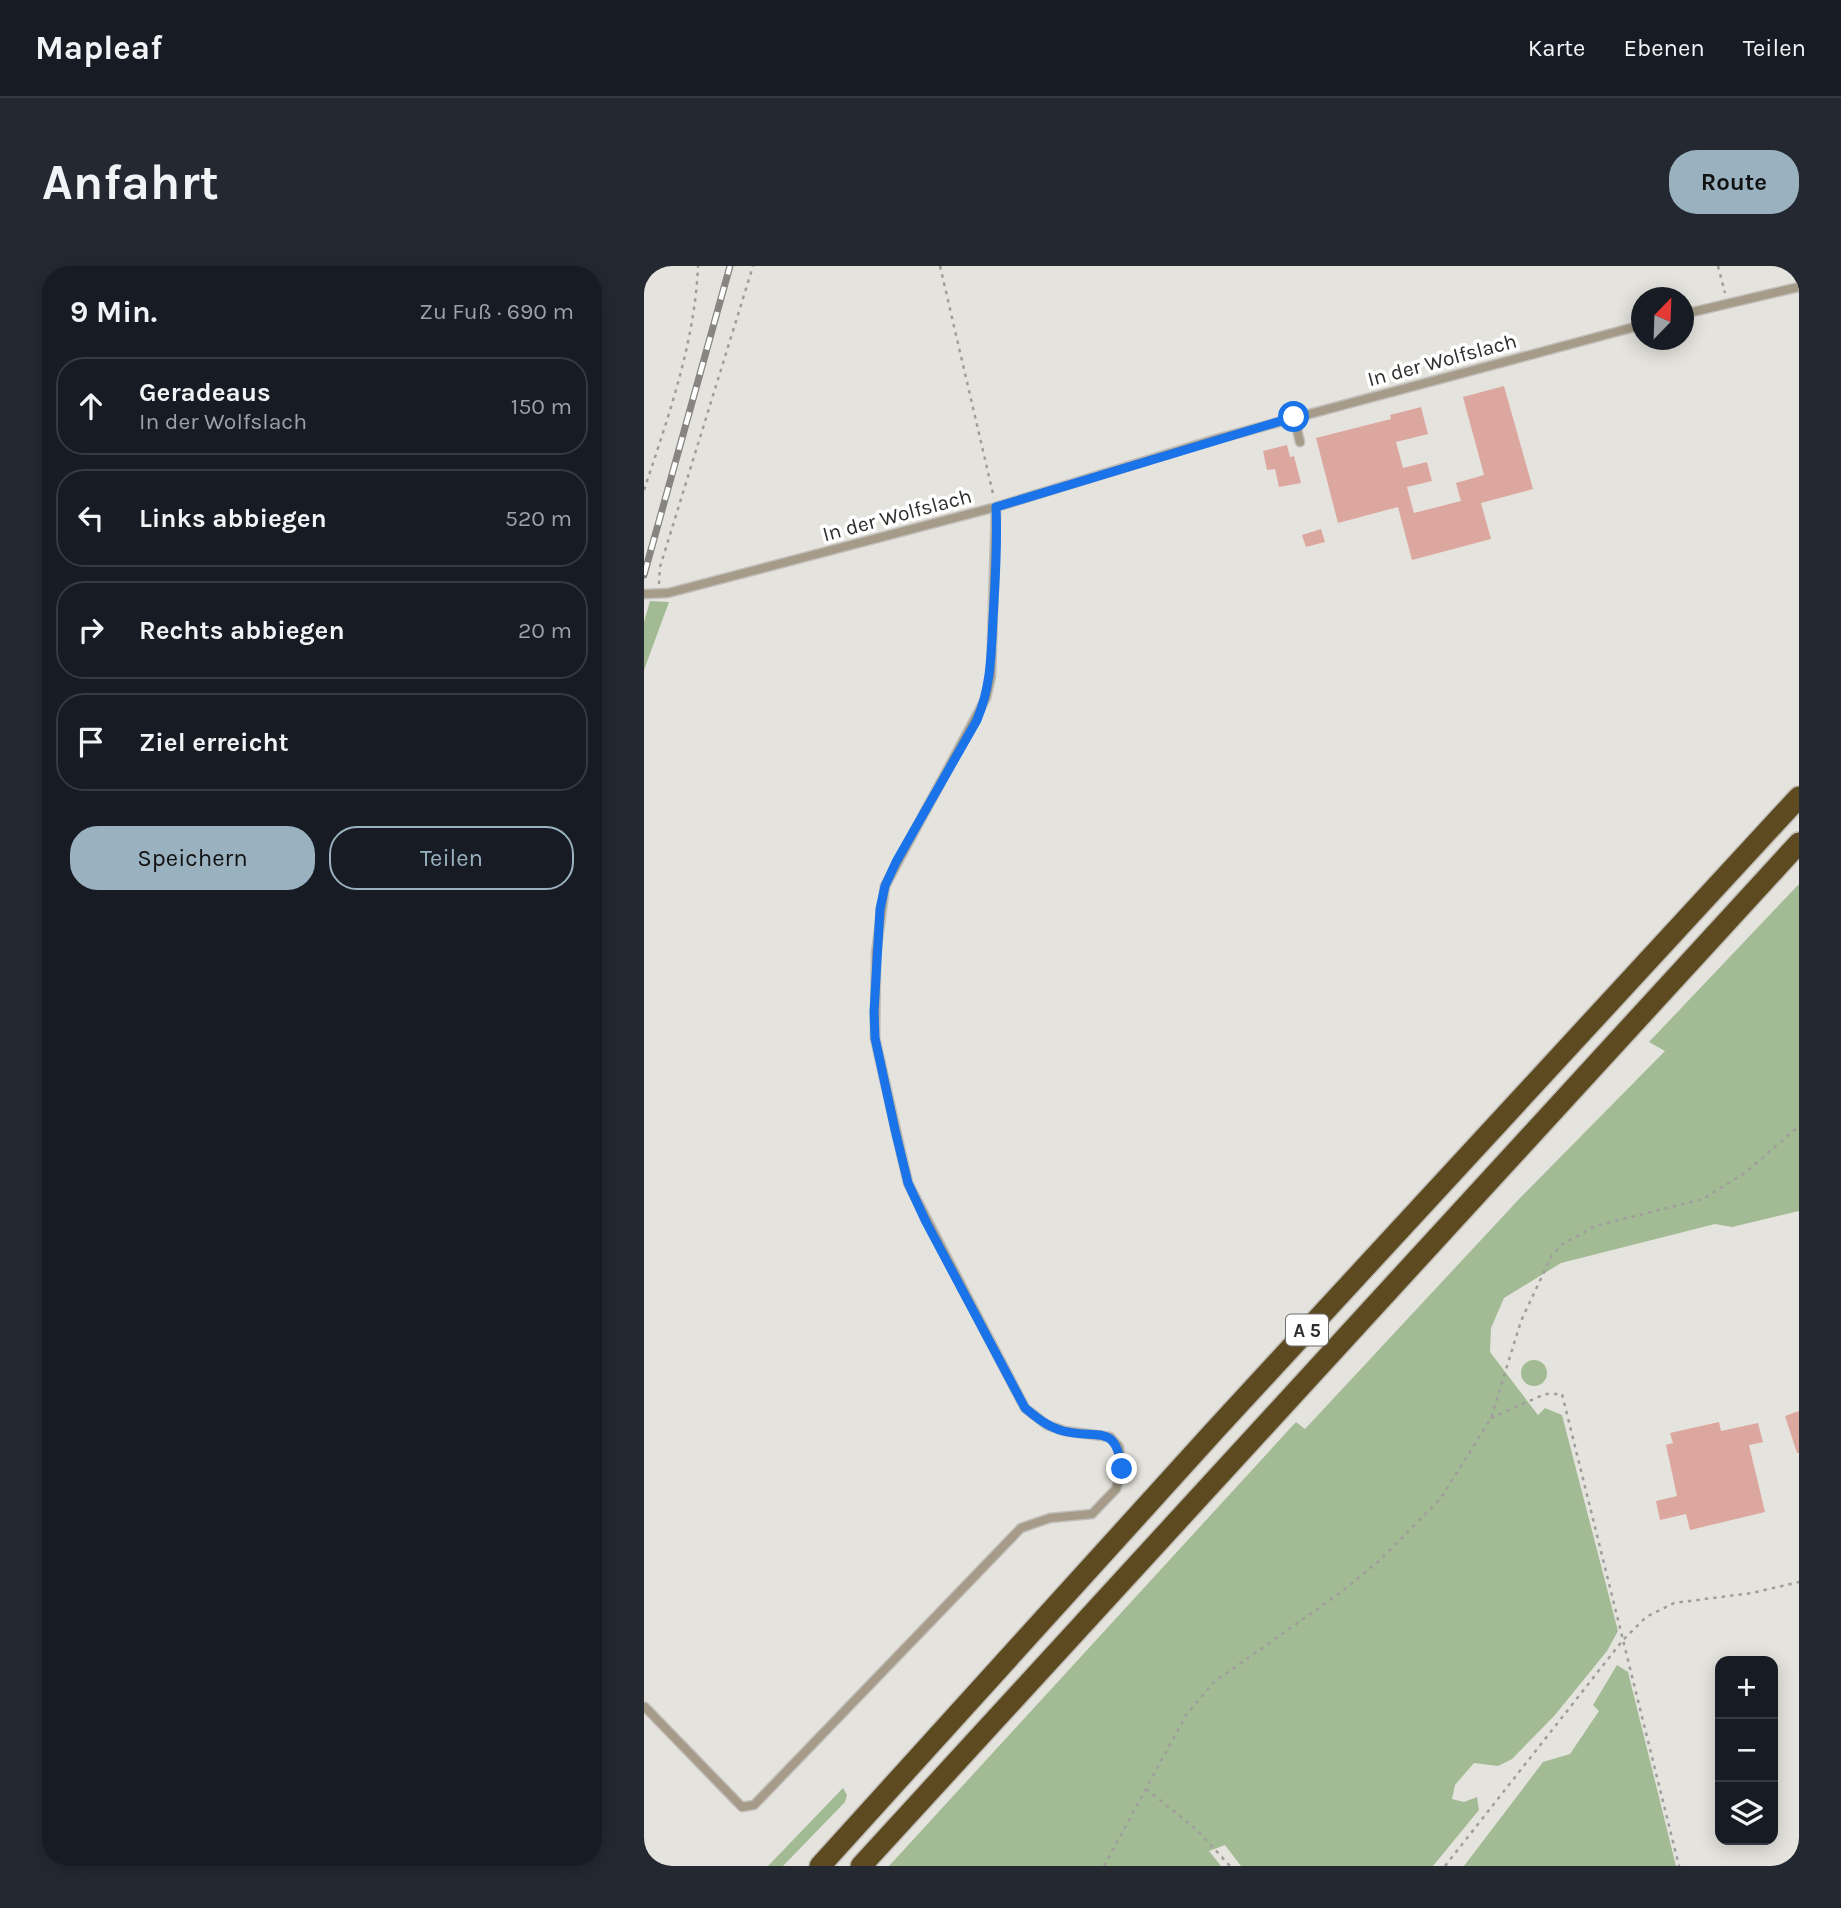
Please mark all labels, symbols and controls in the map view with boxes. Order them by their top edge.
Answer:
text: Mapleaf [35,29,162,67]
text: Karte [1528,34,1585,62]
text: Ebenen [1623,34,1705,62]
text: Teilen [1743,34,1806,62]
button: Route [1669,150,1799,214]
text: Anfahrt [42,154,219,211]
north arrow [1631,287,1694,350]
text: 9 Min. [70,294,157,330]
text: Zu Fuß · 690 m [419,298,574,325]
street label: In der Wolfslach [1365,329,1519,391]
text: Geradeaus [139,377,271,408]
icon: ahead [72,387,110,425]
text: 150 m [511,393,572,420]
route start [1278,401,1309,432]
text: In der Wolfslach [139,408,307,435]
street label: In der Wolfslach [820,484,974,546]
icon: left [72,499,110,537]
text: Links abbiegen [139,503,327,534]
text: 520 m [505,505,572,532]
icon: right [72,611,110,649]
text: Rechts abbiegen [139,615,345,646]
text: 20 m [518,617,572,644]
icon: arrive [72,723,110,761]
text: Ziel erreicht [139,727,289,758]
button: Speichern [70,826,315,890]
button: Teilen [329,826,574,890]
road number: A 5 [1286,1314,1328,1346]
route end [1106,1453,1137,1484]
map controls [1715,1656,1778,1845]
button: + [1715,1656,1778,1719]
button: − [1715,1719,1778,1782]
button: layers [1715,1782,1778,1845]

